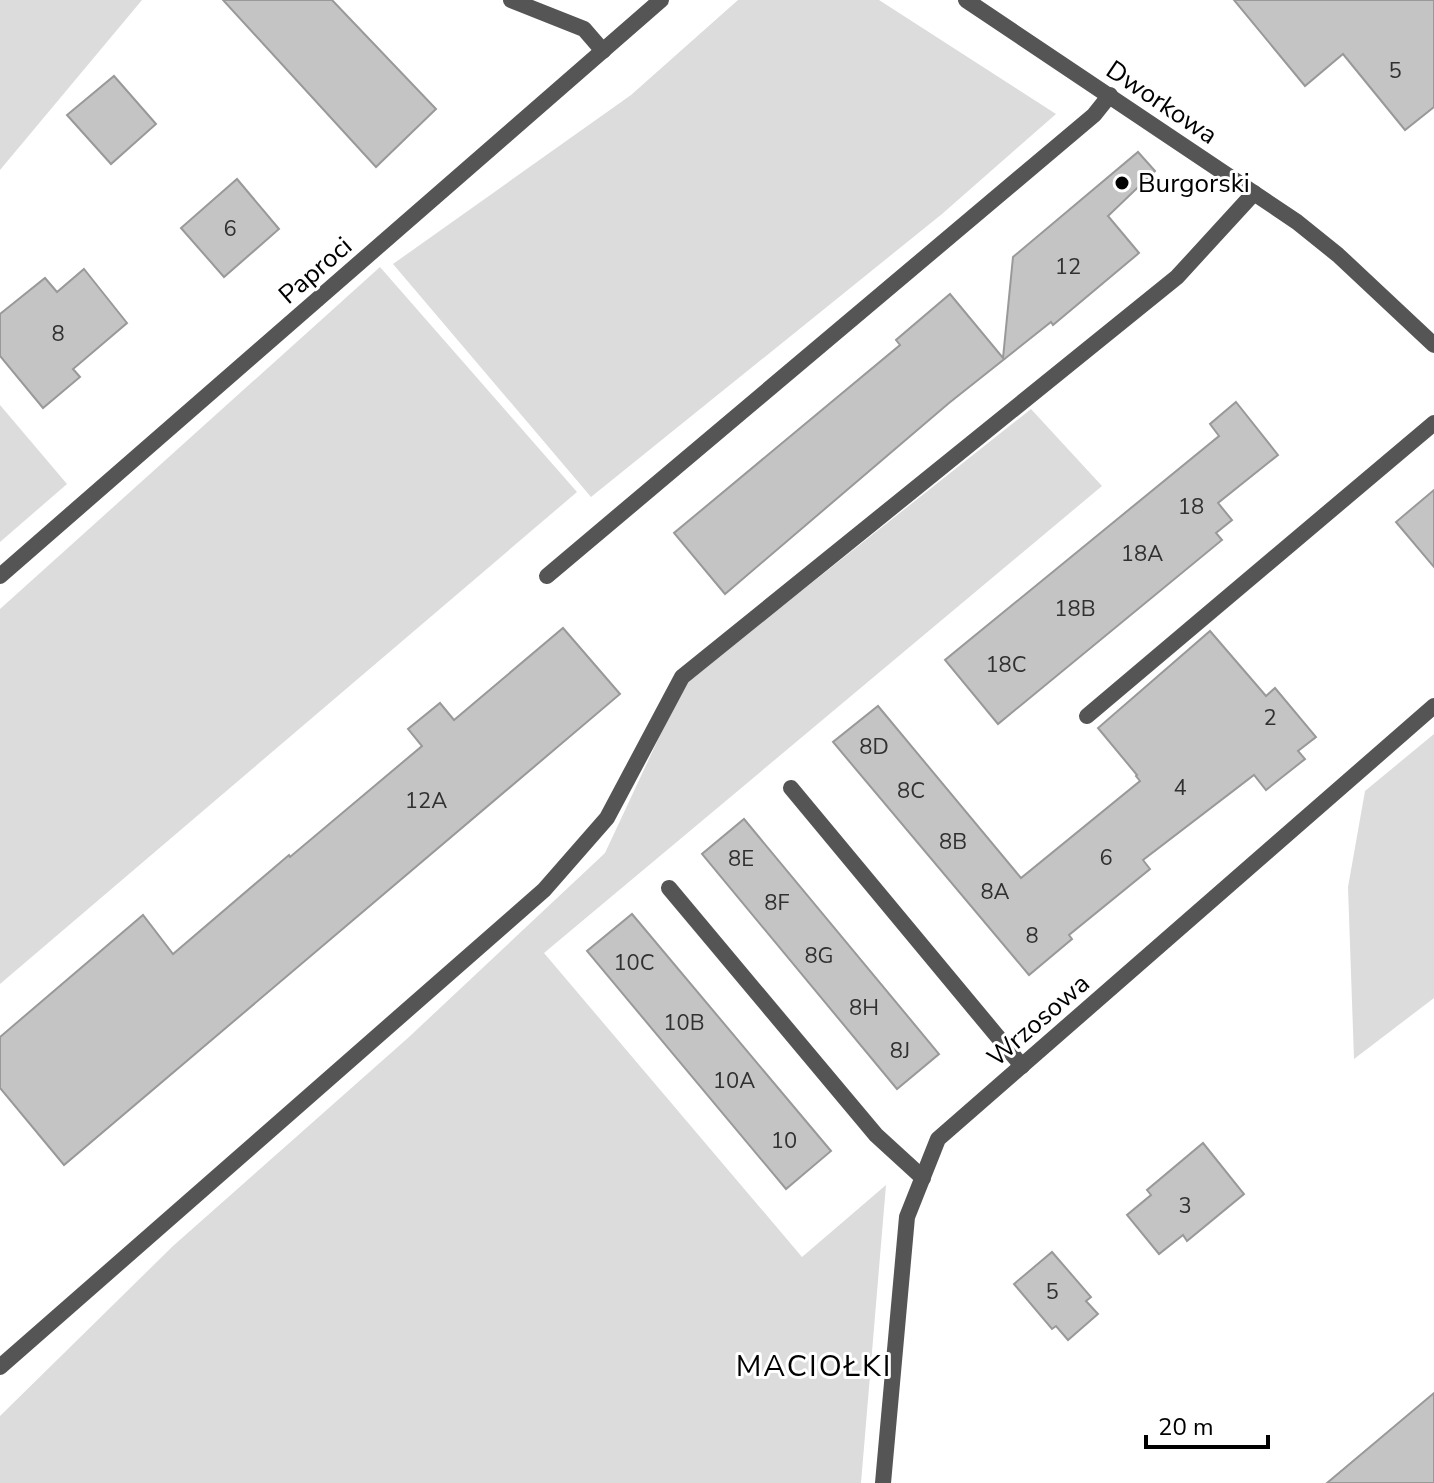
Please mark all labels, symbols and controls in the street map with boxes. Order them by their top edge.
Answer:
street label: Dworkowa [1099,52,1224,152]
house number: 5 [1388,56,1402,86]
place label: Burgorski [1138,166,1250,201]
marker: Burgorski [1113,174,1131,192]
house number: 6 [223,214,237,244]
street label: Paproci [271,229,359,312]
house number: 12 [1055,252,1081,282]
house number: 8 [51,319,65,349]
house number: 18 [1178,492,1204,522]
house number: 18A [1121,539,1163,569]
house number: 18B [1054,594,1096,624]
house number: 18C [985,650,1027,680]
house number: 2 [1263,703,1277,733]
house number: 8D [859,732,889,762]
house number: 4 [1173,773,1187,803]
house number: 8C [897,776,925,806]
house number: 12A [405,786,447,816]
house number: 8B [939,827,967,857]
house number: 6 [1099,843,1113,873]
house number: 8E [728,844,754,874]
house number: 8A [980,877,1010,907]
house number: 8F [764,888,790,918]
house number: 8 [1025,921,1039,951]
house number: 8G [804,941,834,971]
house number: 10C [613,948,655,978]
street label: Wrzosowa [980,966,1097,1075]
house number: 8H [849,993,879,1023]
house number: 10B [663,1008,705,1038]
house number: 8J [890,1036,910,1066]
house number: 10A [713,1066,755,1096]
house number: 10 [771,1126,797,1156]
house number: 3 [1178,1191,1192,1221]
house number: 5 [1045,1277,1059,1307]
district label: MACIOŁKI [736,1346,892,1387]
scale bar [1146,1399,1268,1449]
text: 20 m [1158,1411,1214,1443]

